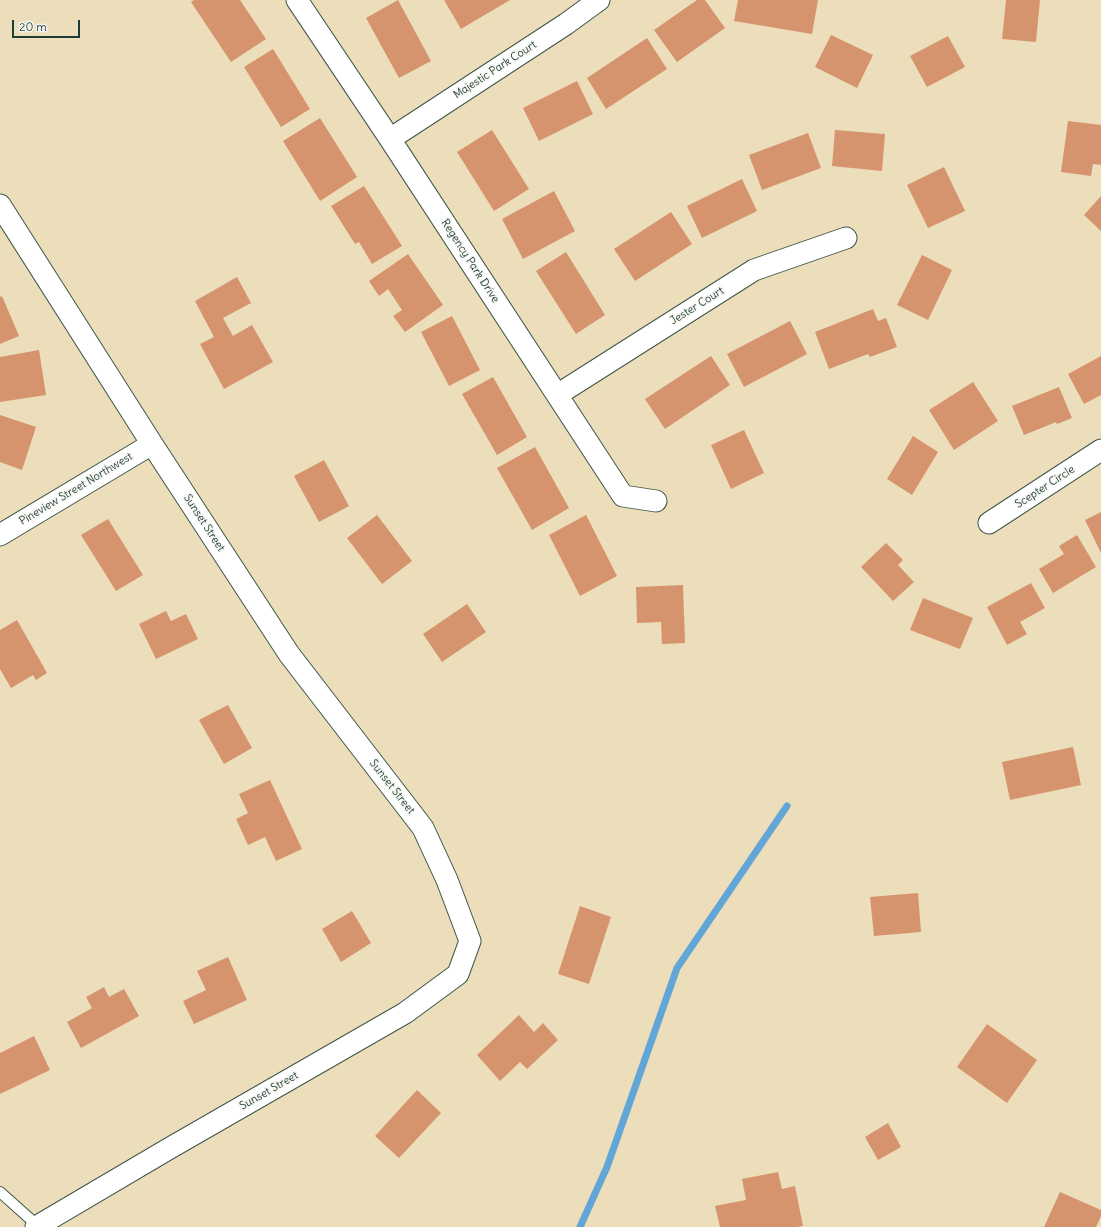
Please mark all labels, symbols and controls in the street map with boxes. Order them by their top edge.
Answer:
scale bar [14,12,82,38]
text: 20 m [19,19,47,34]
street label: Majestic Park Court [451,38,539,102]
street label: Regency Park Drive [438,217,502,305]
street label: Jester Court [668,284,726,328]
street label: Pineview Street Northwest [17,450,135,528]
street label: Scepter Circle [1013,463,1077,511]
street label: Sunset Street [181,492,227,554]
street label: Sunset Street [367,757,417,817]
street label: Sunset Street [237,1069,301,1113]

